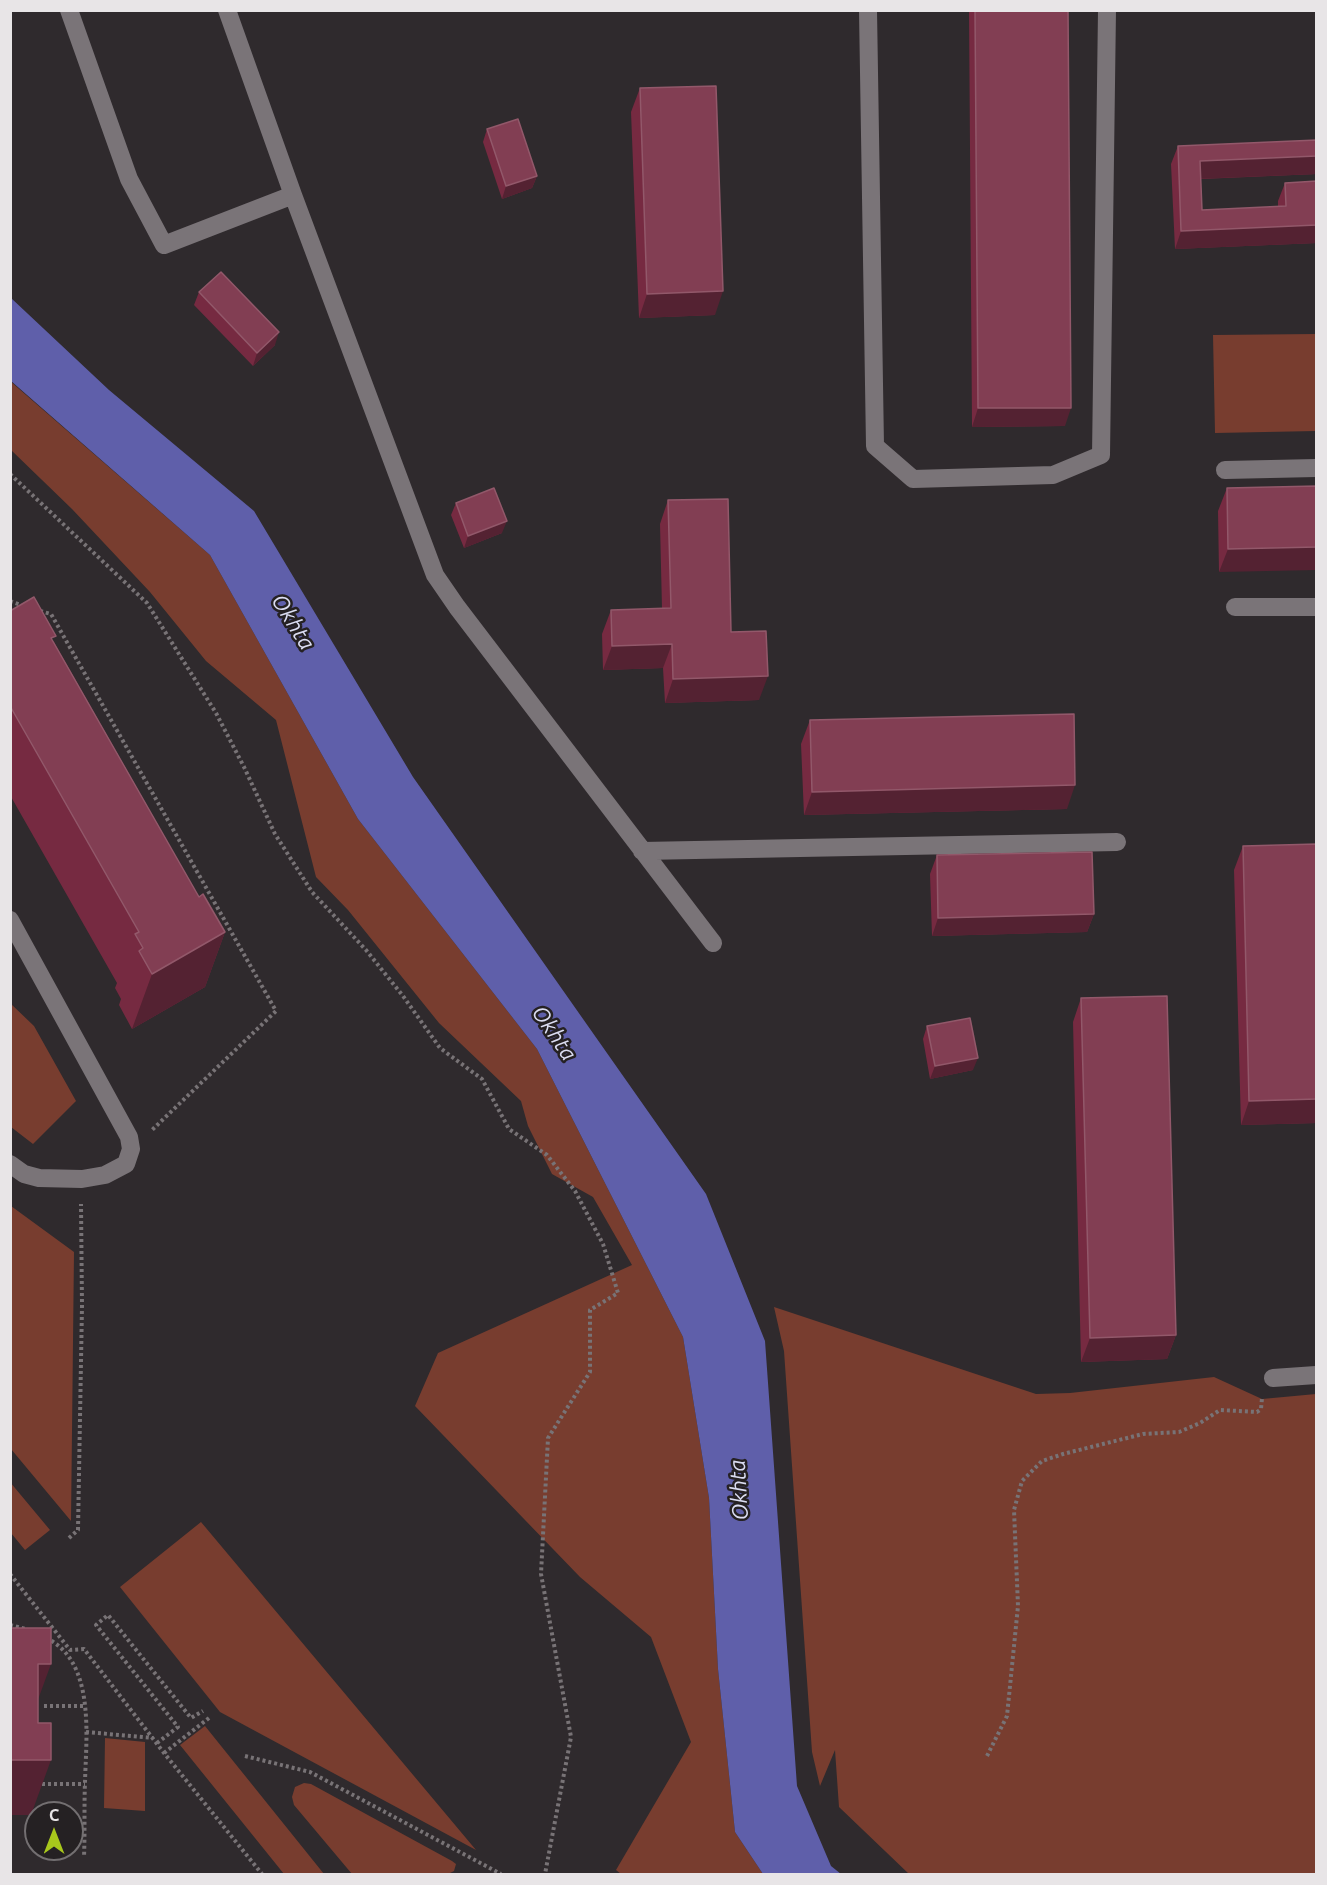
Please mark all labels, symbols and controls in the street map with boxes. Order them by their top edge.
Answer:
water label: Okhta [266,589,320,655]
water label: Okhta [526,1000,582,1066]
water label: Okhta [724,1459,754,1521]
north arrow [24,1801,84,1861]
text: С [49,1806,59,1824]

